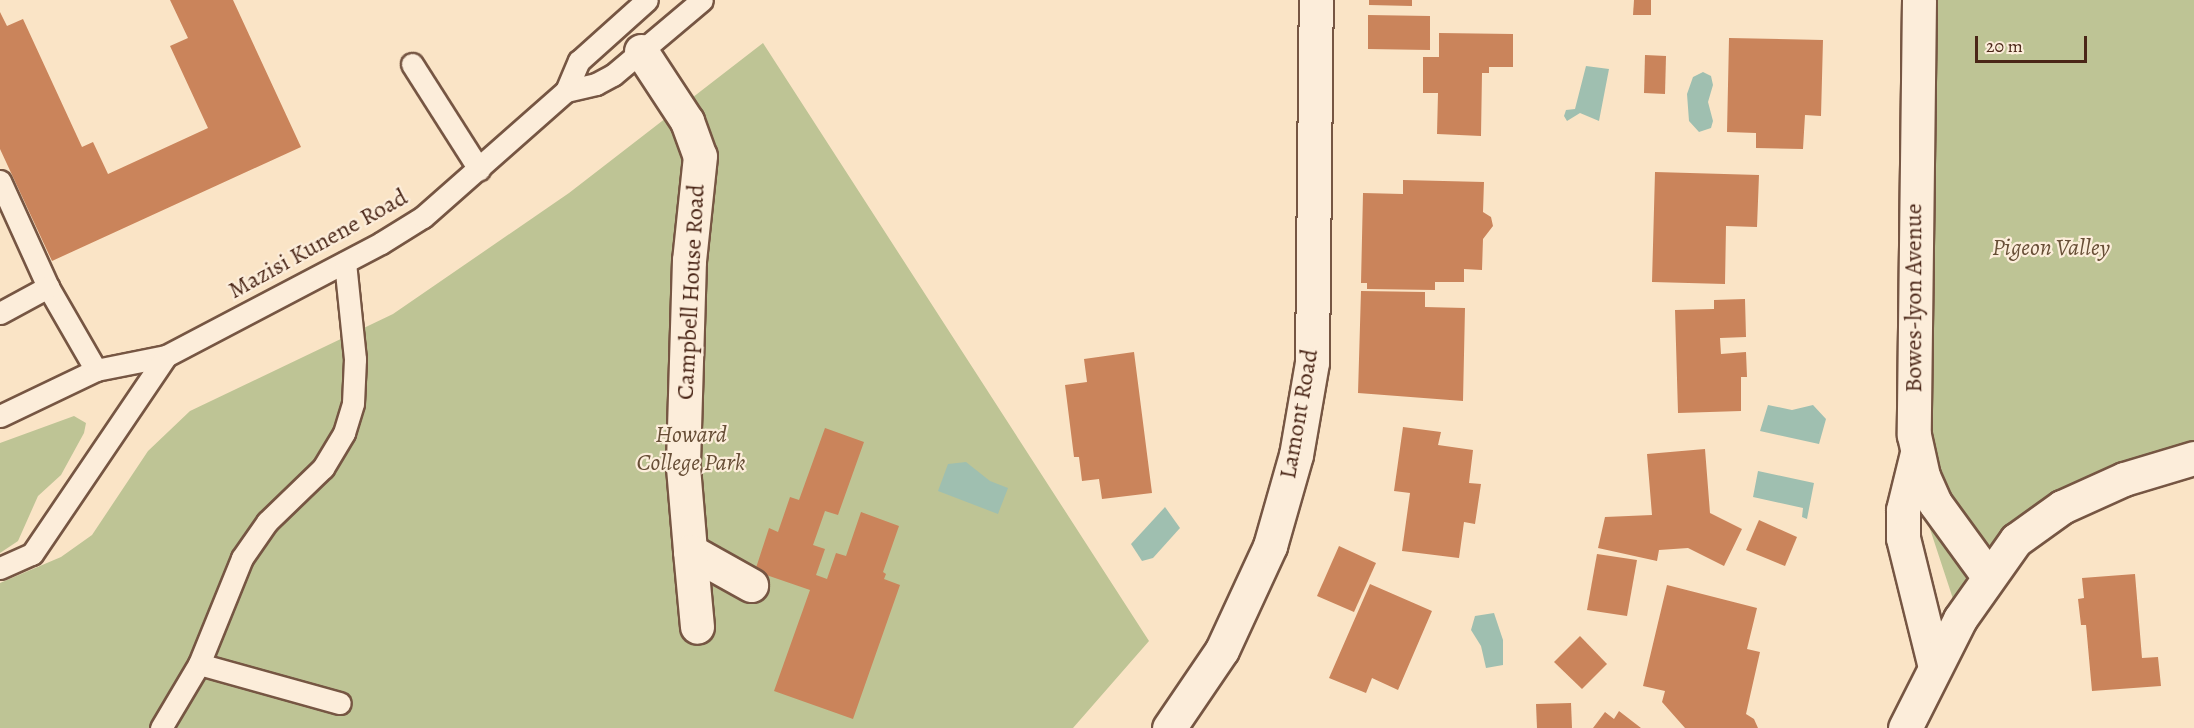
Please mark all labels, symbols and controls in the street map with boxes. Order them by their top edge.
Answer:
scale bar [1978,24,2090,62]
text: 20 m [1986,34,2023,58]
street label: Mazisi Kunene Road [223,183,413,305]
street label: Campbell House Road [671,183,711,401]
street label: Bowes-lyon Avenue [1900,203,1928,393]
park label: Pigeon Valley [1992,234,2110,262]
street label: Lamont Road [1273,347,1325,481]
park label: Howard College Park [636,421,746,477]

